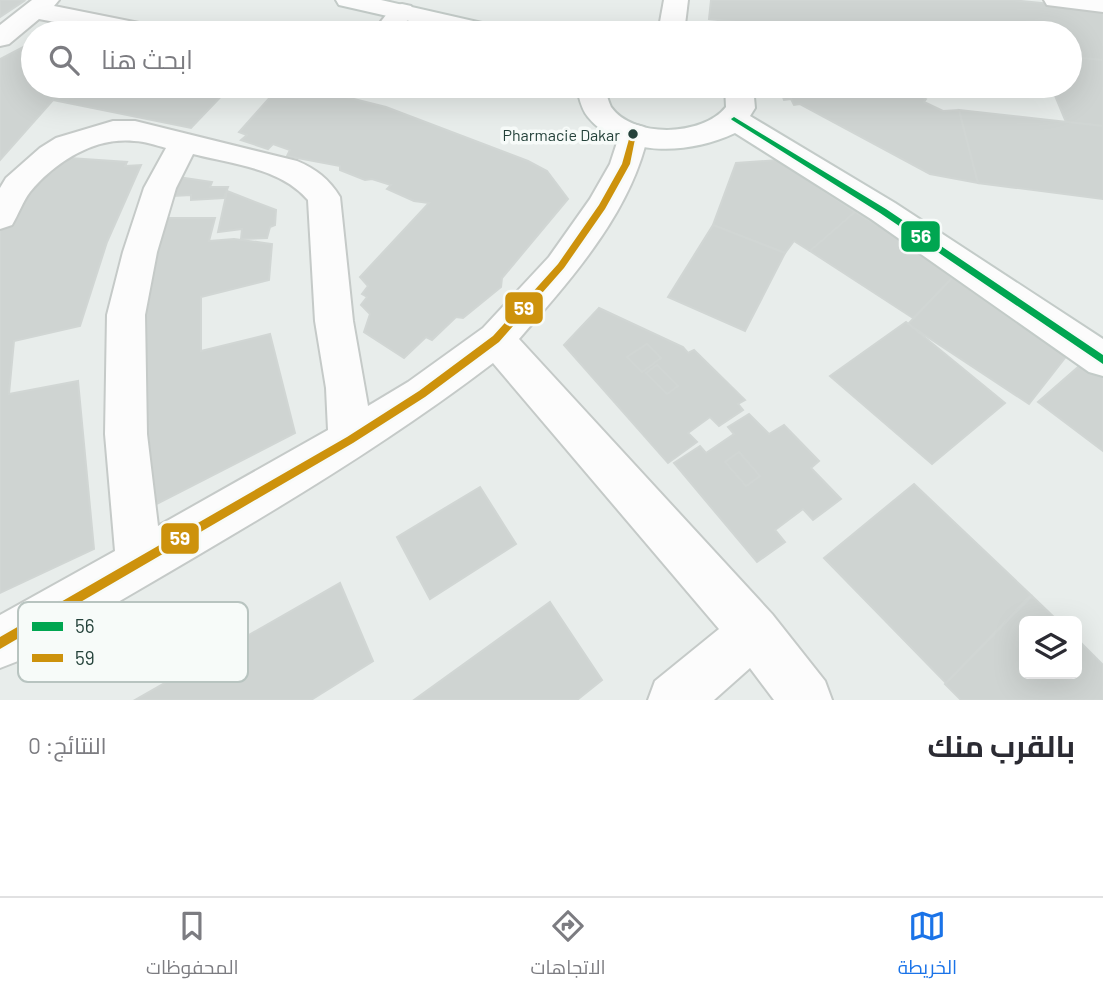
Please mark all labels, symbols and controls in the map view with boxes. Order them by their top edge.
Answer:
search box [21,21,1082,98]
icon: search [45,41,83,79]
text: ابحث هنا [101,43,193,74]
place label: Pharmacie Dakar [503,125,620,144]
marker: Pharmacie Dakar [626,127,640,141]
line badge: 56 [900,220,941,253]
text: 56 [911,224,931,247]
line badge: 59 [504,291,544,325]
text: 59 [514,296,534,319]
line badge: 59 [160,522,200,555]
text: 59 [170,526,190,549]
legend [18,602,248,682]
text: 56 [75,614,95,637]
map controls [1019,616,1082,679]
button: layers [1019,616,1082,679]
text: 59 [75,646,95,669]
text: بالقرب منك [927,727,1075,763]
text: النتائج: 0 [28,731,107,759]
tab: المحفوظات [146,907,239,985]
tab: الاتجاهات [530,907,606,985]
tab: الخريطة [898,907,957,985]

